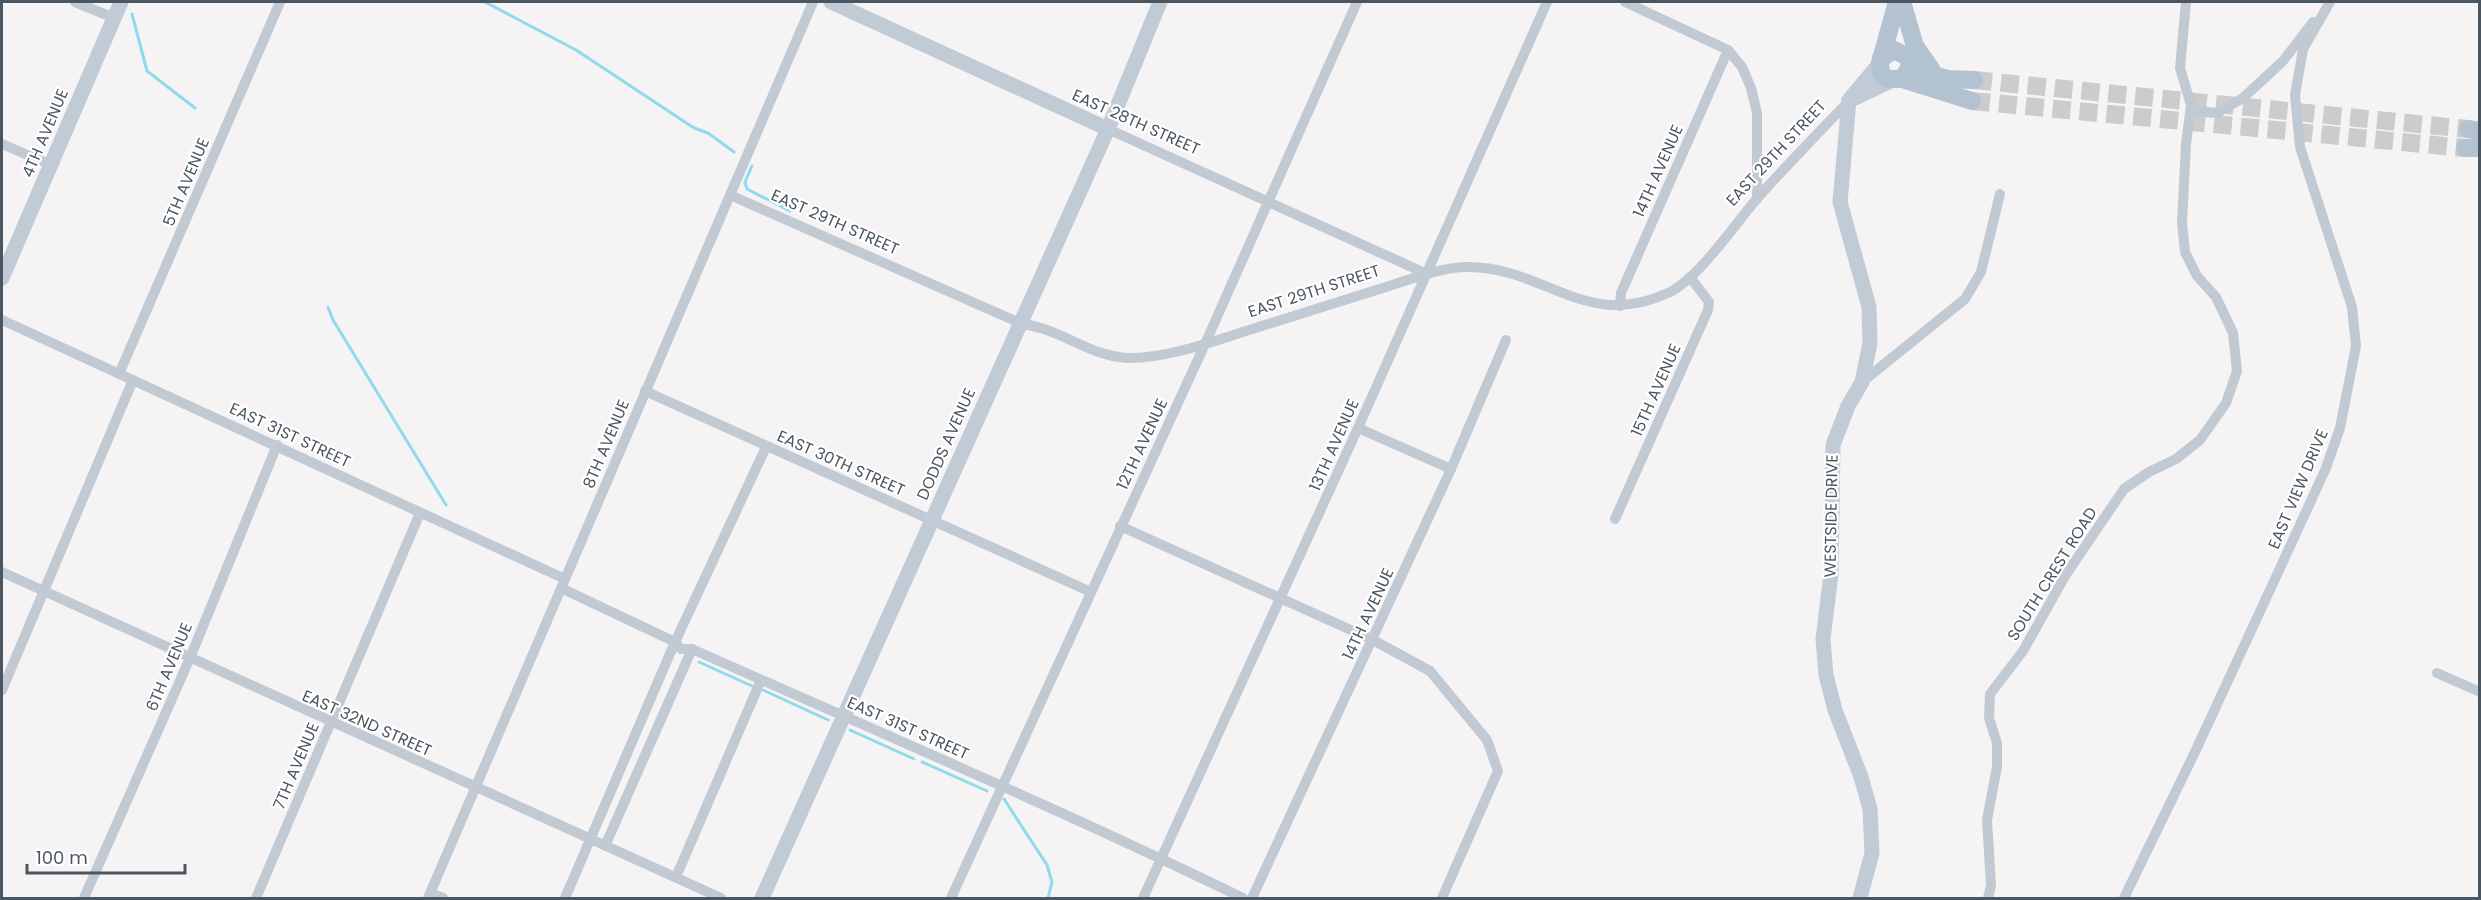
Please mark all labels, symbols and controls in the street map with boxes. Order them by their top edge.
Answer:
street label: EAST 28TH STREET [1069,84,1204,161]
street label: 4TH AVENUE [16,85,74,181]
street label: EAST 29TH STREET [1721,95,1832,211]
street label: 14TH AVENUE [1627,121,1689,221]
street label: 5TH AVENUE [157,134,215,230]
street label: EAST 29TH STREET [768,184,903,261]
street label: EAST 29TH STREET [1245,259,1383,323]
street label: 15TH AVENUE [1625,340,1687,440]
street label: DODDS AVENUE [911,384,981,504]
street label: 12TH AVENUE [1111,395,1173,493]
street label: 13TH AVENUE [1303,395,1365,495]
street label: 8TH AVENUE [577,396,635,492]
street label: EAST 31ST STREET [226,397,355,473]
street label: EAST 30TH STREET [773,425,909,502]
street label: EAST VIEW DRIVE [2262,426,2334,552]
street label: WESTSIDE DRIVE [1818,454,1844,578]
street label: SOUTH CREST ROAD [2002,503,2102,645]
street label: 14TH AVENUE [1337,564,1399,664]
street label: 6TH AVENUE [140,619,198,715]
street label: EAST 32ND STREET [299,684,436,762]
street label: EAST 31ST STREET [843,691,973,765]
street label: 7TH AVENUE [267,719,325,813]
scale bar [27,837,184,875]
text: 100 m [36,845,88,870]

